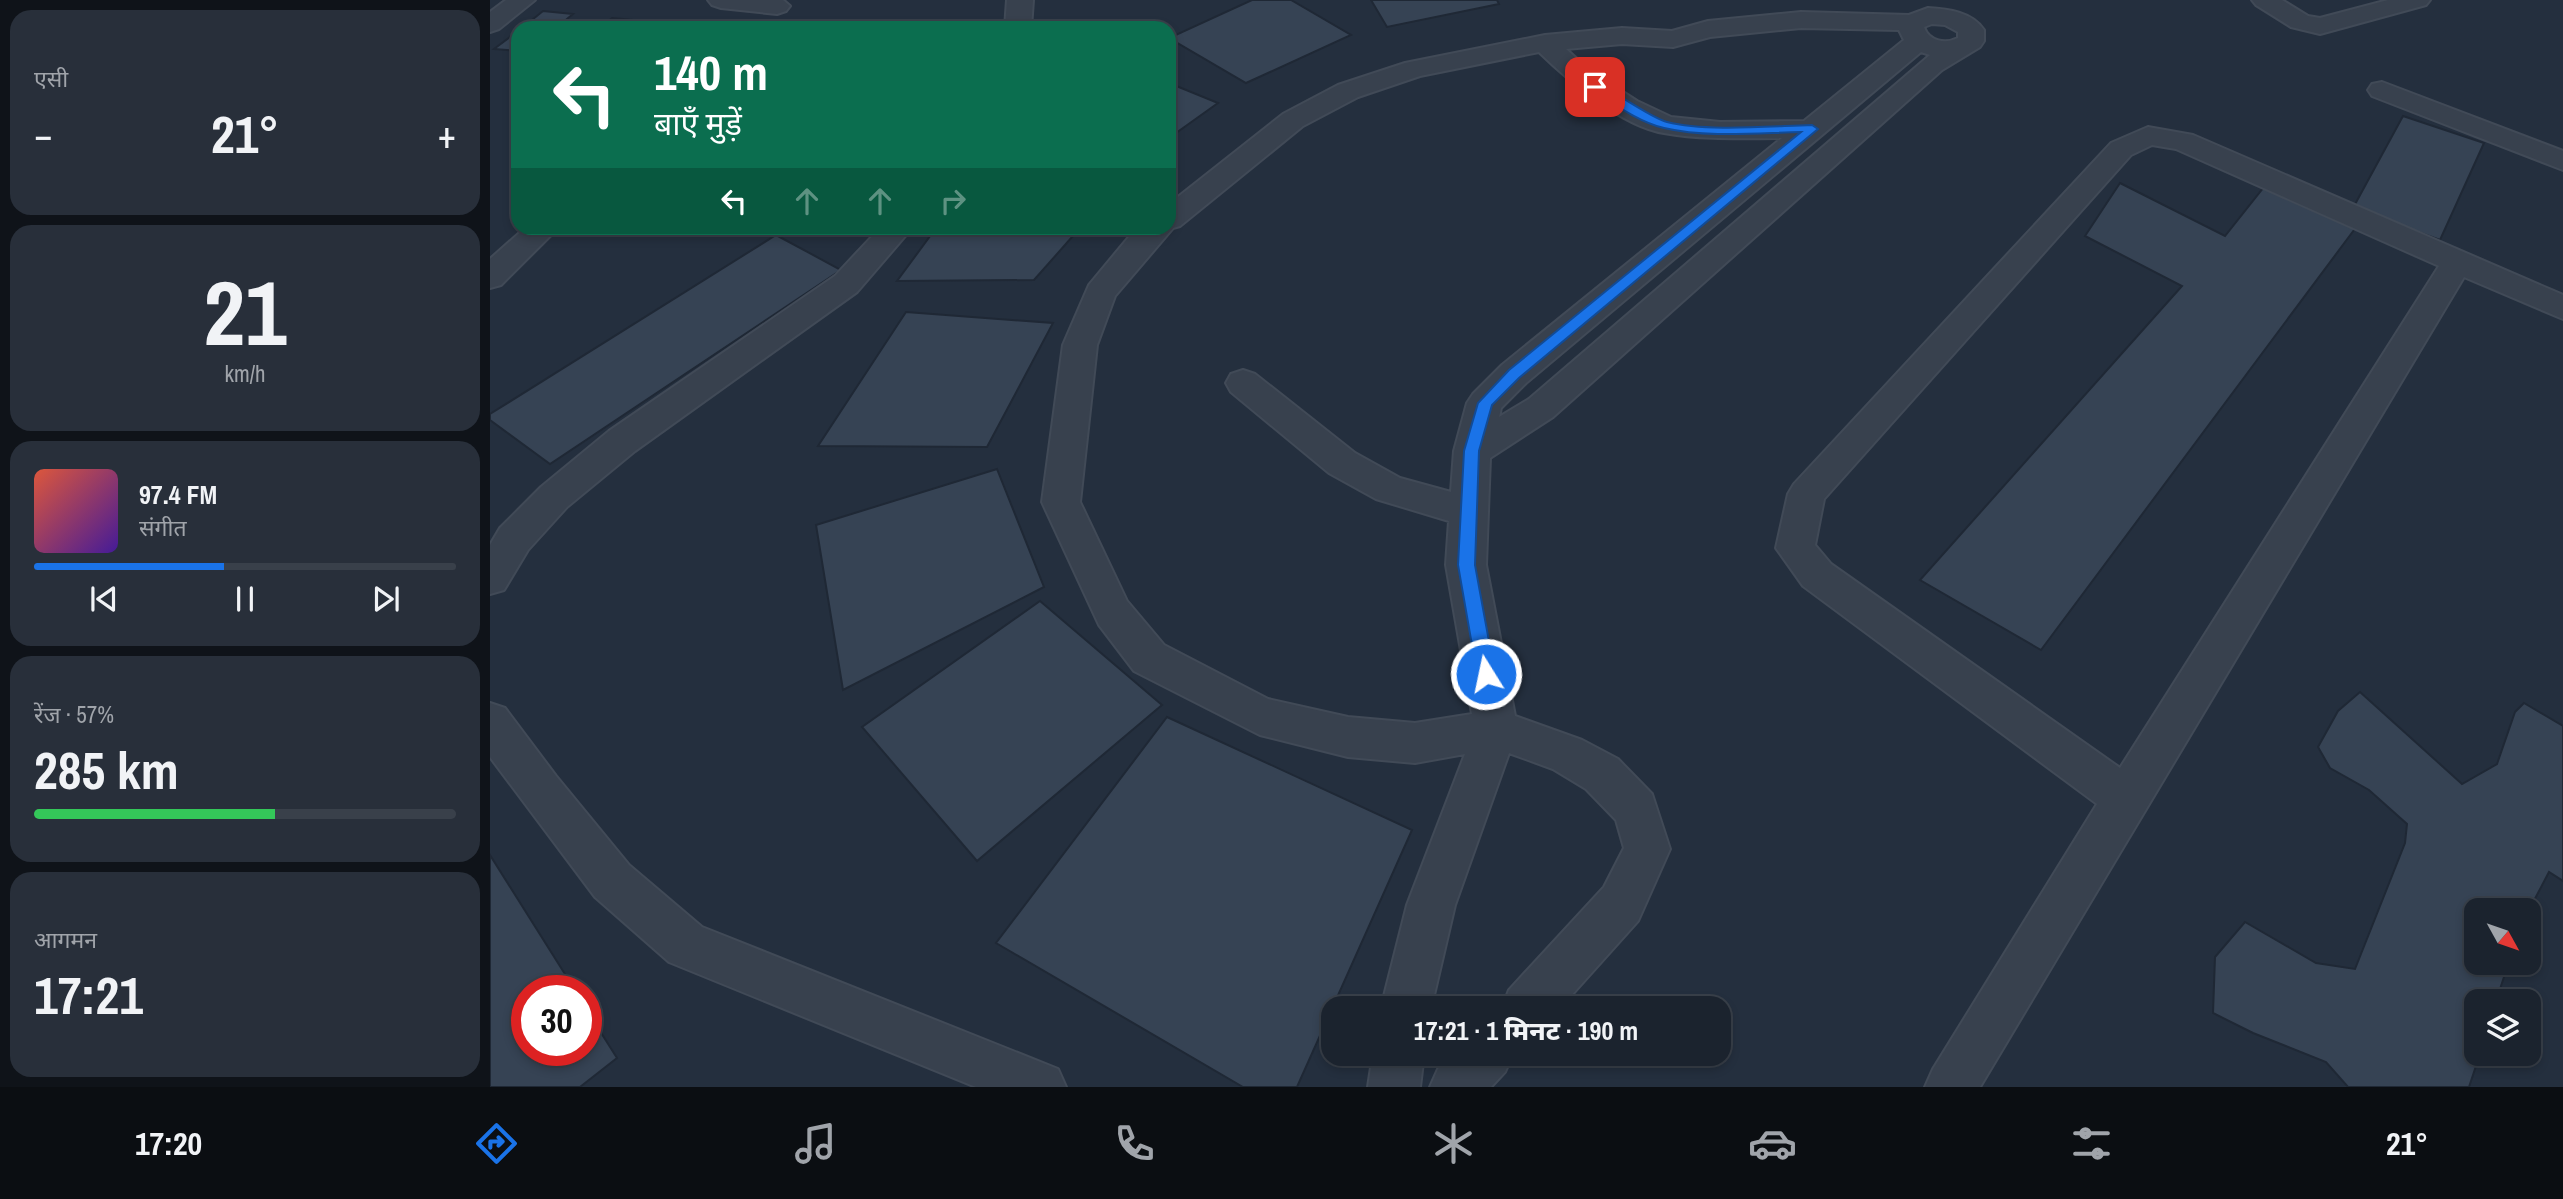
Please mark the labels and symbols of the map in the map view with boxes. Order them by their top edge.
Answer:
pin [1565,57,1625,117]
position arrow [1449,637,1523,711]
north arrow [2464,898,2541,975]
speed limit sign: 30 [511,975,602,1066]

